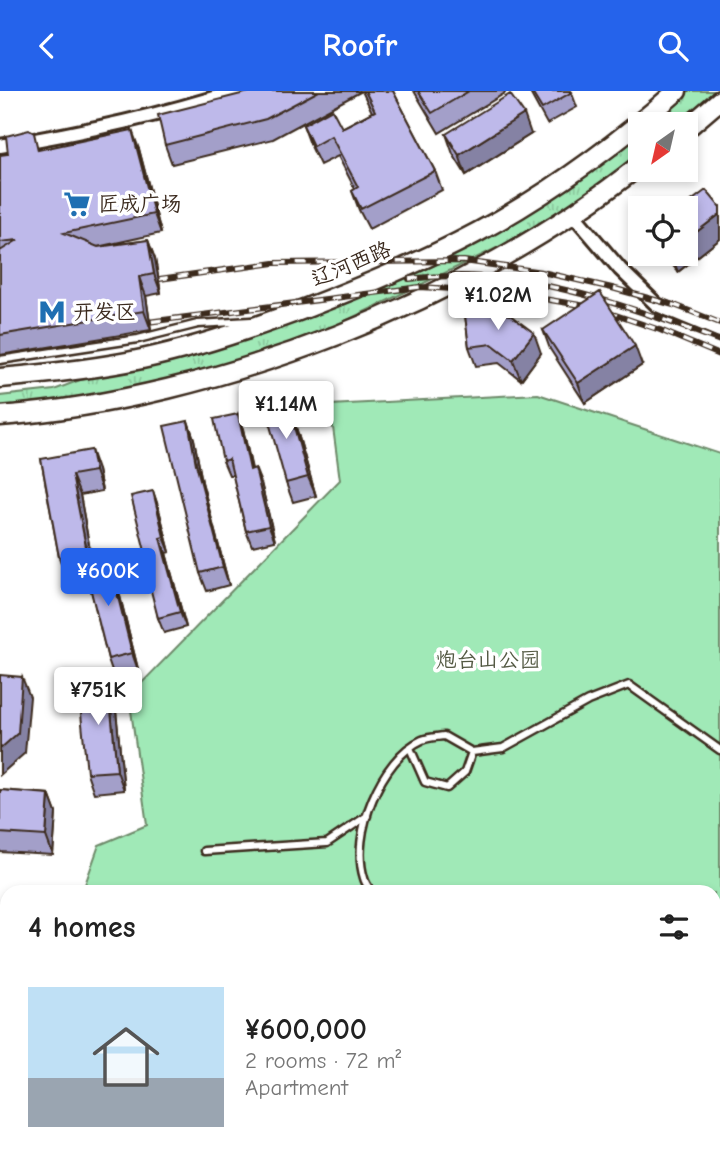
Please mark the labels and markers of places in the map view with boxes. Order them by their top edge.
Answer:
supermarket icon: 匠成广场 [62,189,92,219]
place label: 匠成广场 [98,192,182,216]
pin: ¥1.02M [441,273,555,332]
metro station icon: 开发区 [37,297,67,327]
place label: 开发区 [73,300,136,324]
pin: ¥1.14M [229,381,343,441]
pin: ¥600K [59,549,157,608]
pin: ¥751K [49,667,147,727]

